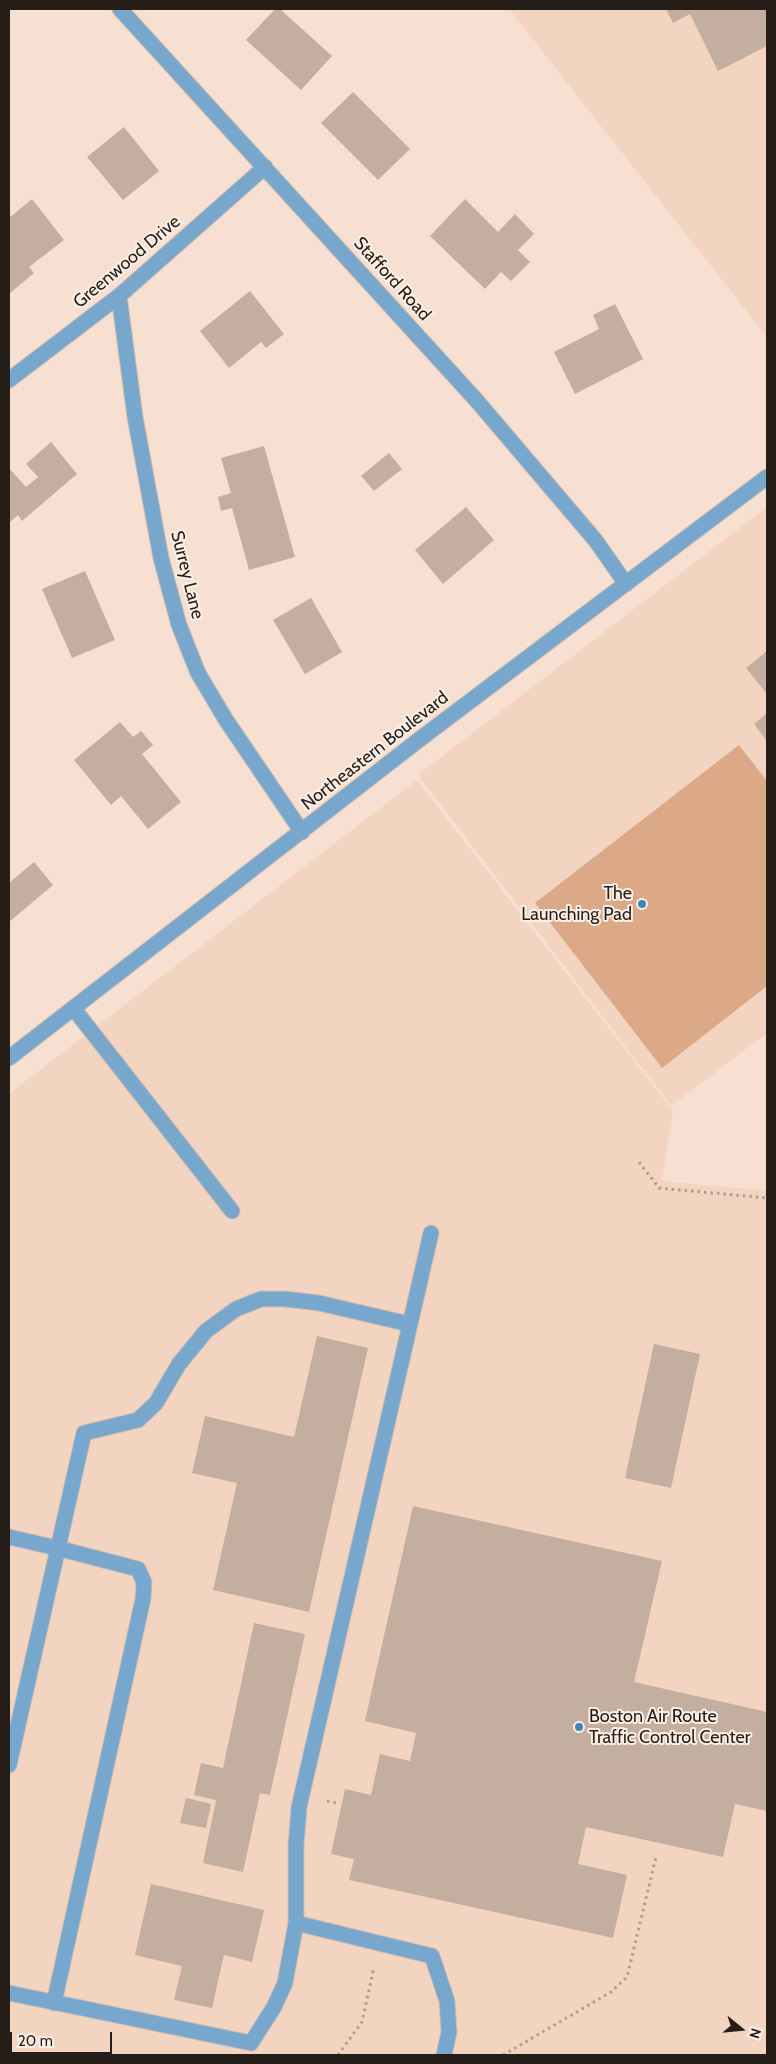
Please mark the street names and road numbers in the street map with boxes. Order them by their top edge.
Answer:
street label: Greenwood Drive [69,211,185,313]
street label: Stafford Road [349,233,435,325]
street label: Surrey Lane [166,529,208,621]
street label: Northeastern Boulevard [297,687,453,815]

